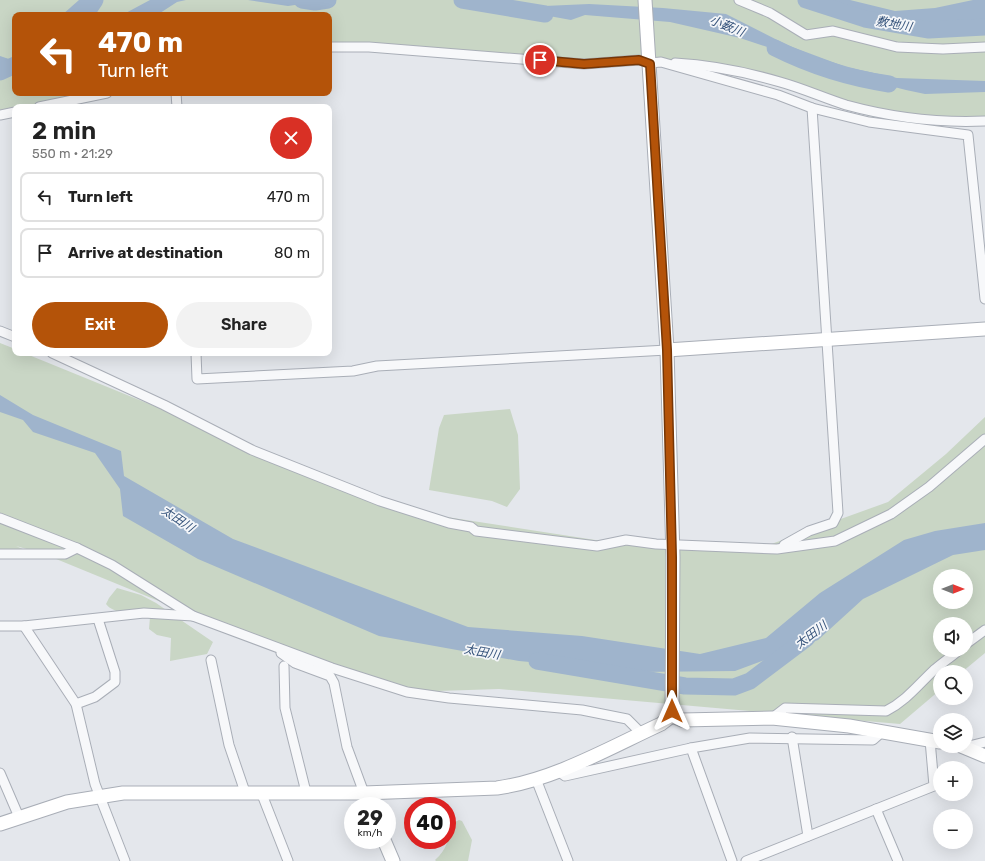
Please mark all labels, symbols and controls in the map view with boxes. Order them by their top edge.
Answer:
water label: 小薮川 [708,13,748,40]
water label: 敷地川 [875,14,915,34]
text: 470 m [98,26,183,59]
icon: left [32,28,84,80]
pin [523,43,557,77]
icon: arrive [529,49,551,71]
text: Turn left [98,60,168,82]
text: 2 min [32,117,96,145]
button: close [270,117,312,159]
text: 550 m · 21:29 [32,146,113,161]
icon: left [34,186,56,208]
text: Turn left [68,188,133,206]
text: 470 m [267,188,310,206]
icon: arrive [34,242,56,264]
text: Arrive at destination [68,244,223,262]
text: 80 m [274,244,310,262]
button: Exit [32,302,168,348]
button: Share [176,302,312,348]
water label: 太田川 [159,503,198,536]
north arrow [933,569,973,609]
map controls [933,569,973,849]
water label: 太田川 [792,617,831,651]
button: sound [933,617,973,657]
water label: 太田川 [463,642,503,662]
button: search [933,665,973,705]
position arrow [651,690,693,732]
button: layers [933,713,973,753]
button: + [933,761,973,801]
speed limit sign: 40 [404,797,456,849]
text: 29 [357,806,383,830]
button: − [933,809,973,849]
text: km/h [358,827,382,839]

